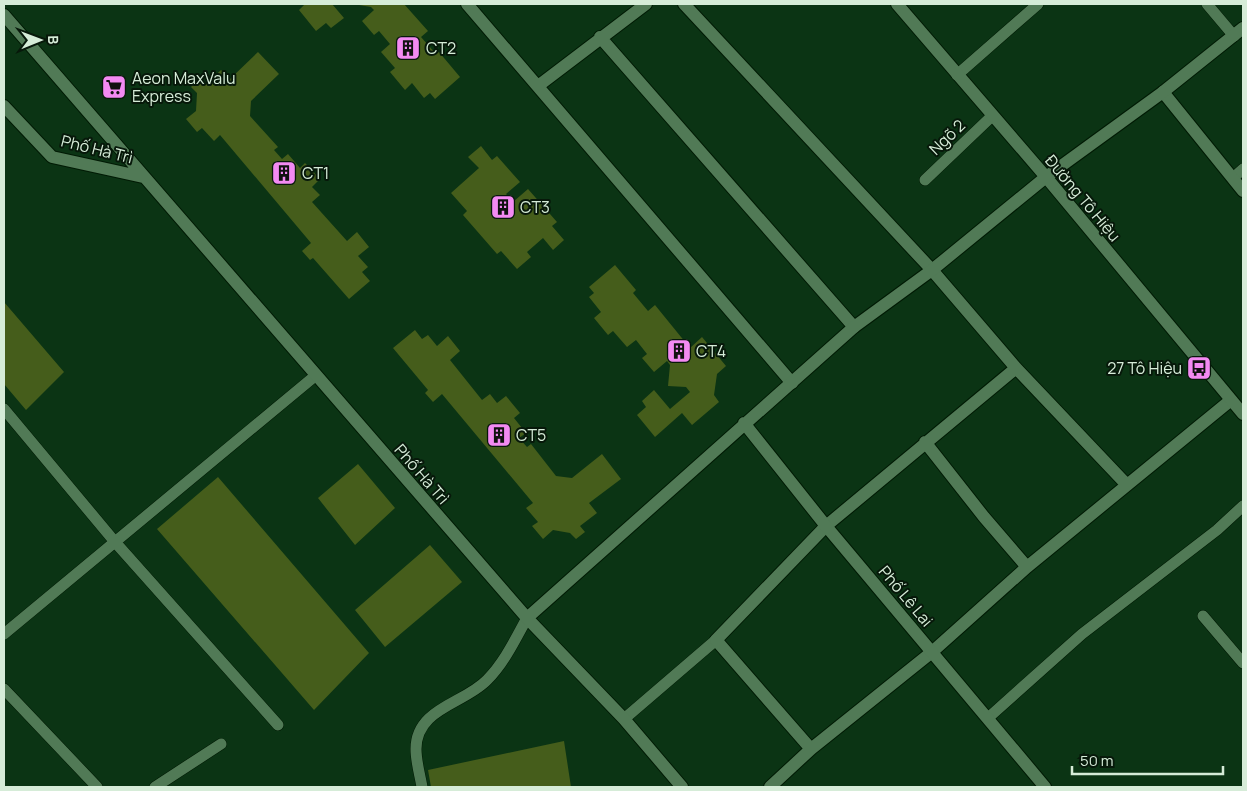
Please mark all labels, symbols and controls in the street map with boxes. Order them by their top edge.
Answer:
north arrow [15,15,65,65]
text: B [44,35,63,45]
building icon: CT2 [395,35,421,61]
place label: CT2 [426,37,456,59]
place label: Aeon MaxValu Express [132,67,236,107]
supermarket icon: Aeon MaxValu Express [101,74,127,100]
street label: Ngõ 2 [924,114,970,160]
street label: Phố Hà Trì [59,129,135,169]
street label: Đường Tô Hiệu [1040,150,1126,246]
building icon: CT1 [271,160,297,186]
place label: CT1 [302,162,329,184]
building icon: CT3 [490,194,516,220]
place label: CT3 [520,196,550,218]
building icon: CT4 [666,338,692,364]
place label: CT4 [696,340,726,362]
bus stop icon: 27 Tô Hiệu [1186,355,1212,381]
place label: 27 Tô Hiệu [1107,357,1182,379]
building icon: CT5 [486,422,512,448]
place label: CT5 [516,424,546,446]
street label: Phố Hà Trì [390,439,454,509]
street label: Phố Lê Lai [874,561,938,631]
scale bar [1072,744,1223,776]
text: 50 m [1080,750,1114,771]

